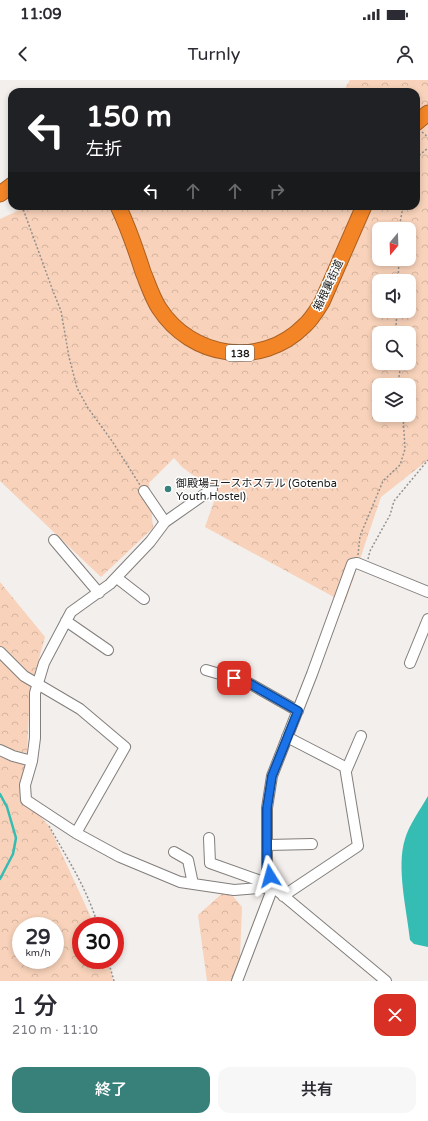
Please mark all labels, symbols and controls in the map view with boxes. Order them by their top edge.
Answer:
text: 11:09 [20,5,62,23]
icon: back [12,43,34,65]
text: Turnly [188,43,240,65]
icon: person [394,43,416,65]
text: 150 m [86,100,172,134]
icon: left [20,104,72,156]
text: 左折 [86,138,122,160]
icon: left [140,180,162,202]
icon: ahead [182,180,204,202]
icon: ahead [224,180,246,202]
icon: right [266,180,288,202]
north arrow [372,222,416,266]
map controls [372,222,416,422]
street label: 箱根裏街道 [311,258,346,313]
button: sound [372,274,416,318]
button: search [372,326,416,370]
road number: 138 [226,345,254,361]
button: layers [372,378,416,422]
place label: 御殿場ユースホステル (Gotenba Youth Hostel) [175,477,337,503]
marker: 御殿場ユースホステル (Gotenba Youth Hostel) [163,484,173,494]
pin [217,661,251,695]
icon: arrive [223,667,245,689]
position arrow [249,855,291,897]
speed limit sign: 30 [72,917,124,969]
text: 29 [25,926,51,950]
text: km/h [25,947,51,959]
text: 1 分 [12,992,57,1021]
button: close [374,994,416,1036]
text: 210 m · 11:10 [12,1022,98,1038]
button: 終了 [12,1067,210,1113]
button: 共有 [218,1067,416,1113]

